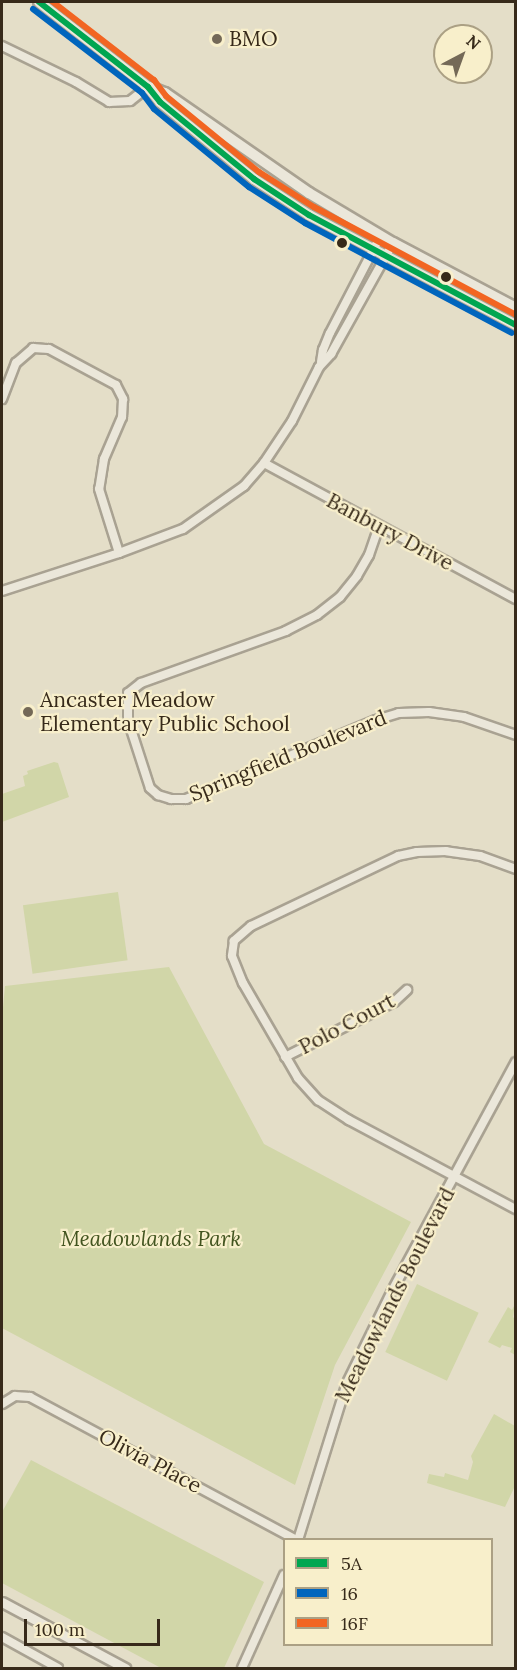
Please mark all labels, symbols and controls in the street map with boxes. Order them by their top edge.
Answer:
north arrow [433,24,493,84]
place label: BMO [229,26,278,52]
text: N [462,30,485,54]
marker: BMO [210,32,224,46]
unlabelled marker [336,237,348,249]
unlabelled marker [440,271,452,283]
street label: Banbury Drive [322,488,458,576]
place label: Ancaster Meadow Elementary Public School [40,687,290,737]
marker: Ancaster Meadow Elementary Public School [21,705,35,719]
street label: Springfield Boulevard [186,705,390,807]
street label: Polo Court [295,988,399,1060]
street label: Meadowlands Boulevard [330,1183,460,1407]
park label: Meadowlands Park [61,1226,241,1252]
street label: Olivia Place [94,1423,206,1499]
legend [283,1538,493,1646]
text: 5A [341,1552,362,1575]
text: 16 [341,1582,358,1605]
scale bar [27,1607,164,1645]
text: 16F [341,1612,368,1635]
text: 100 m [35,1618,85,1641]

